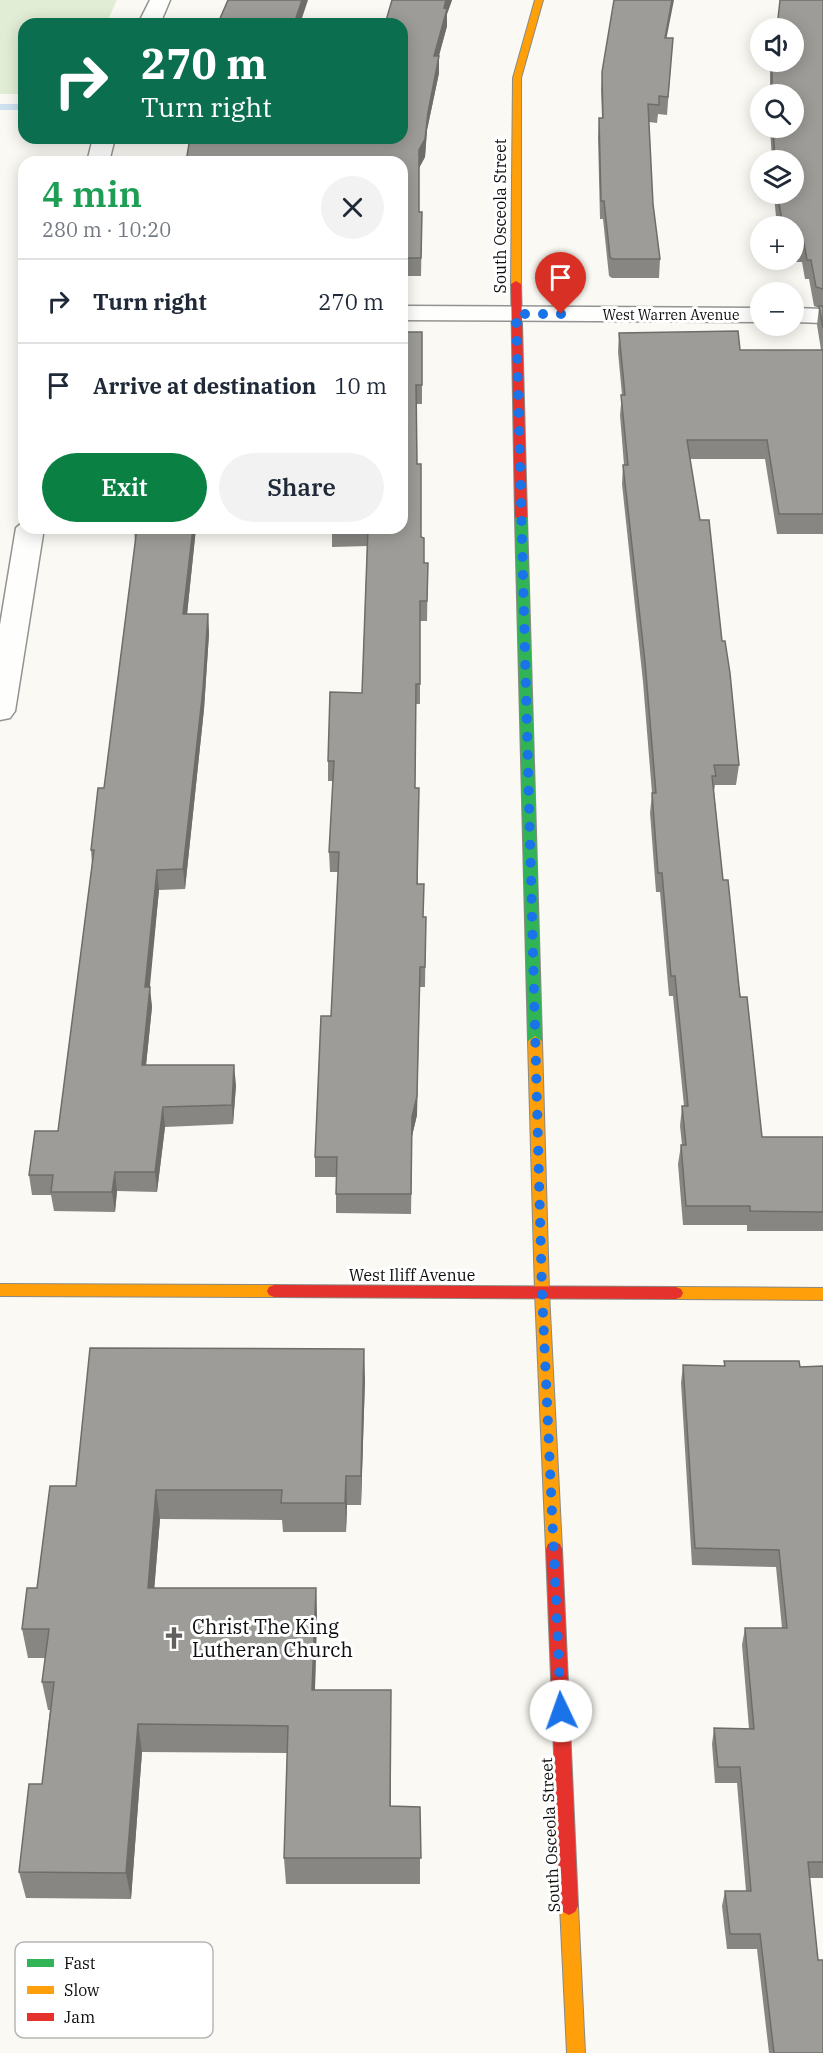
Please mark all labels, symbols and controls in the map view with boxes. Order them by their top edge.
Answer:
map controls [750,18,804,336]
button: sound [750,18,804,72]
text: 270 m [141,36,267,91]
icon: right [42,42,120,120]
button: search [750,84,804,138]
text: Turn right [141,89,272,124]
street label: South Osceola Street [490,138,510,293]
button: layers [750,150,804,204]
text: 4 min [42,170,142,217]
button: close [321,176,384,239]
text: 280 m · 10:20 [42,216,171,243]
button: + [750,216,804,270]
pin [535,252,586,314]
icon: arrive [544,261,577,294]
button: − [750,282,804,336]
icon: right [42,285,75,318]
text: Turn right [93,287,207,316]
text: 270 m [318,287,384,316]
street label: West Warren Avenue [602,306,740,324]
icon: arrive [42,369,75,402]
text: Arrive at destination [93,371,316,400]
text: 10 m [334,371,387,400]
button: Exit [42,453,207,522]
button: Share [219,453,384,522]
street label: West Iliff Avenue [349,1265,475,1285]
place label: Christ The King Lutheran Church [192,1613,353,1663]
church icon: Christ The King Lutheran Church [161,1625,187,1651]
position arrow [529,1679,593,1743]
street label: South Osceola Street [536,1757,564,1913]
legend [15,1942,213,2038]
text: Fast [64,1953,96,1973]
text: Slow [64,1980,100,2000]
text: Jam [64,2007,95,2027]

